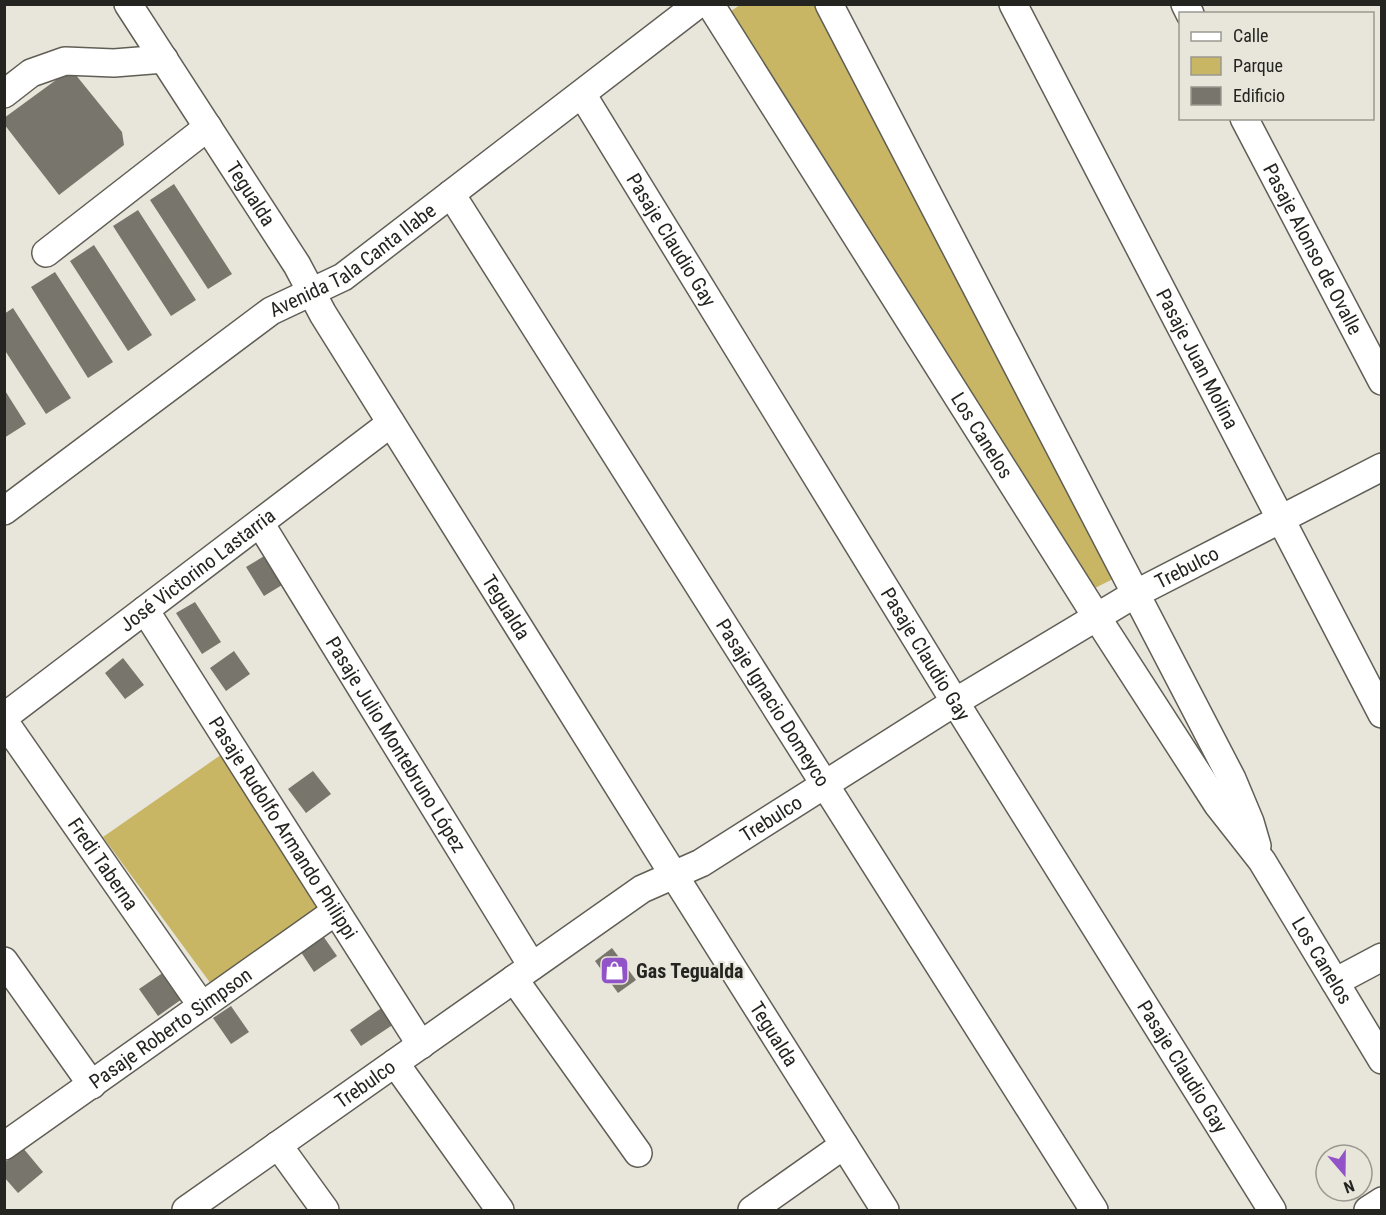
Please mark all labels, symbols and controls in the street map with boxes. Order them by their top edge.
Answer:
legend [1179,12,1374,120]
text: Calle [1233,25,1269,46]
text: Parque [1233,55,1283,76]
text: Edificio [1233,85,1285,106]
street label: Tegualda [221,157,280,230]
street label: Pasaje Alonso de Ovalle [1258,159,1368,339]
street label: Pasaje Claudio Gay [622,169,721,311]
street label: Avenida Tala Canta Ilabe [265,198,440,322]
street label: Pasaje Juan Molina [1151,285,1244,433]
street label: Los Canelos [946,388,1018,483]
street label: José Victorino Lastarria [115,503,280,637]
street label: Trebulco [1151,541,1223,594]
street label: Tegualda [477,570,535,644]
street label: Pasaje Claudio Gay [876,583,976,725]
street label: Pasaje Ignacio Domeyco [711,614,835,791]
street label: Pasaje Julio Montebruno López [321,632,471,857]
street label: Pasaje Rudolfo Armando Philippi [204,712,363,944]
street label: Trebulco [736,790,806,847]
street label: Fredi Taberna [63,813,144,915]
street label: Los Canelos [1287,913,1357,1008]
shop icon: Gas Tegualda [599,955,631,987]
place label: Gas Tegualda [636,959,744,983]
street label: Pasaje Roberto Simpson [85,962,256,1094]
street label: Pasaje Claudio Gay [1132,996,1233,1137]
street label: Tegualda [745,997,803,1071]
street label: Trebulco [330,1054,400,1113]
north arrow [1314,1143,1374,1203]
text: N [1341,1176,1357,1197]

